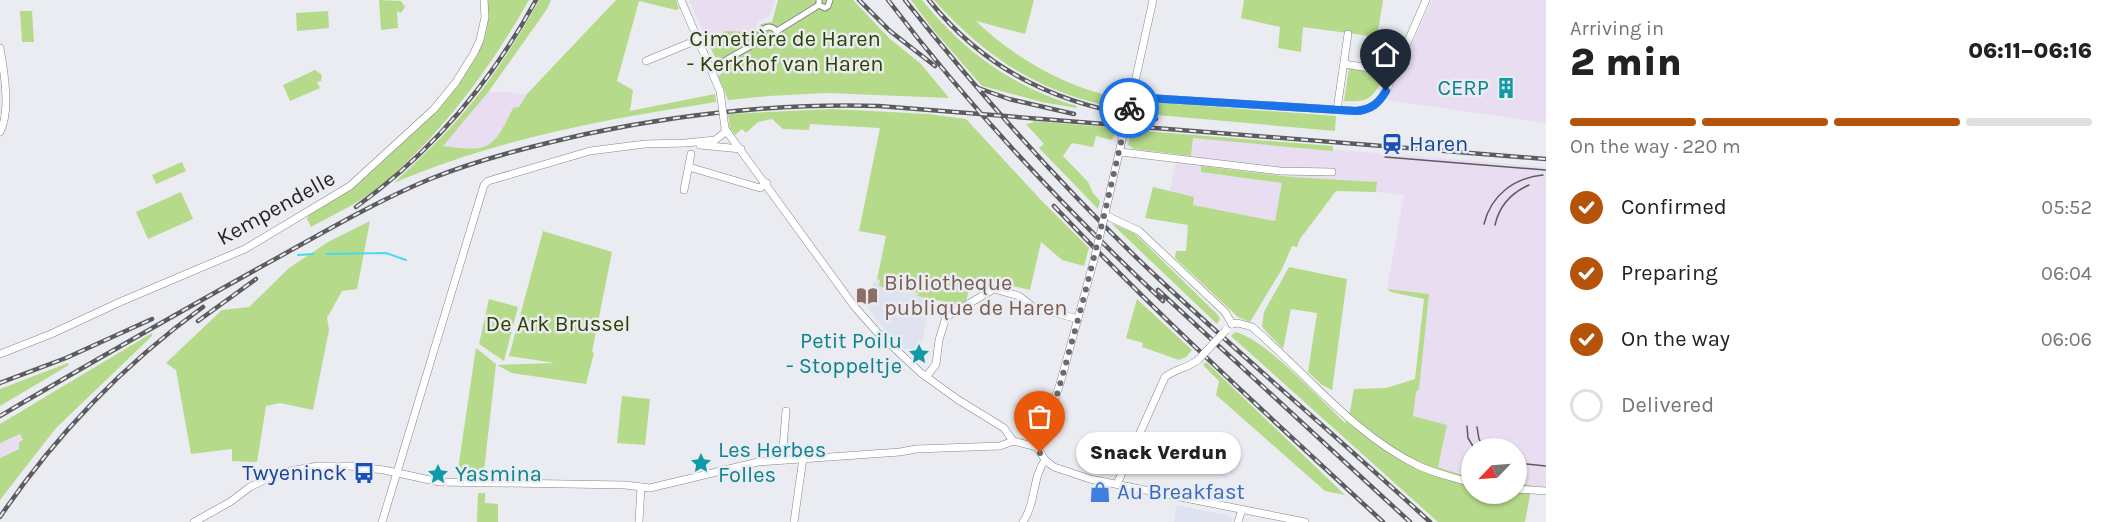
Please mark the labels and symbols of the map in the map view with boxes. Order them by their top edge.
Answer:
park label: Cimetière de Haren - Kerkhof van Haren [687,26,883,77]
pin [1360,29,1411,91]
place label: CERP [1437,75,1489,101]
building icon: CERP [1494,76,1518,100]
courier [1099,78,1159,138]
place label: Haren [1409,131,1468,157]
station icon: Haren [1380,132,1404,156]
street label: Kempendelle [213,165,339,251]
place label: Bibliotheque publique de Haren [884,270,1068,321]
library icon: Bibliotheque publique de Haren [855,284,879,308]
park label: De Ark Brussel [486,311,630,337]
place label: Petit Poilu - Stoppeltje [786,328,902,379]
place icon: Petit Poilu - Stoppeltje [907,342,931,366]
pin [1014,391,1065,453]
callout: Snack Verdun [1076,432,1241,474]
place label: Les Herbes Folles [718,437,826,488]
north arrow [1461,438,1527,504]
place icon: Les Herbes Folles [689,451,713,475]
place label: Twyeninck [242,460,347,486]
bus stop icon: Twyeninck [352,461,376,485]
place label: Yasmina [455,461,542,487]
place icon: Yasmina [426,462,450,486]
place label: Au Breakfast [1117,479,1245,505]
shop icon: Au Breakfast [1088,480,1112,504]

